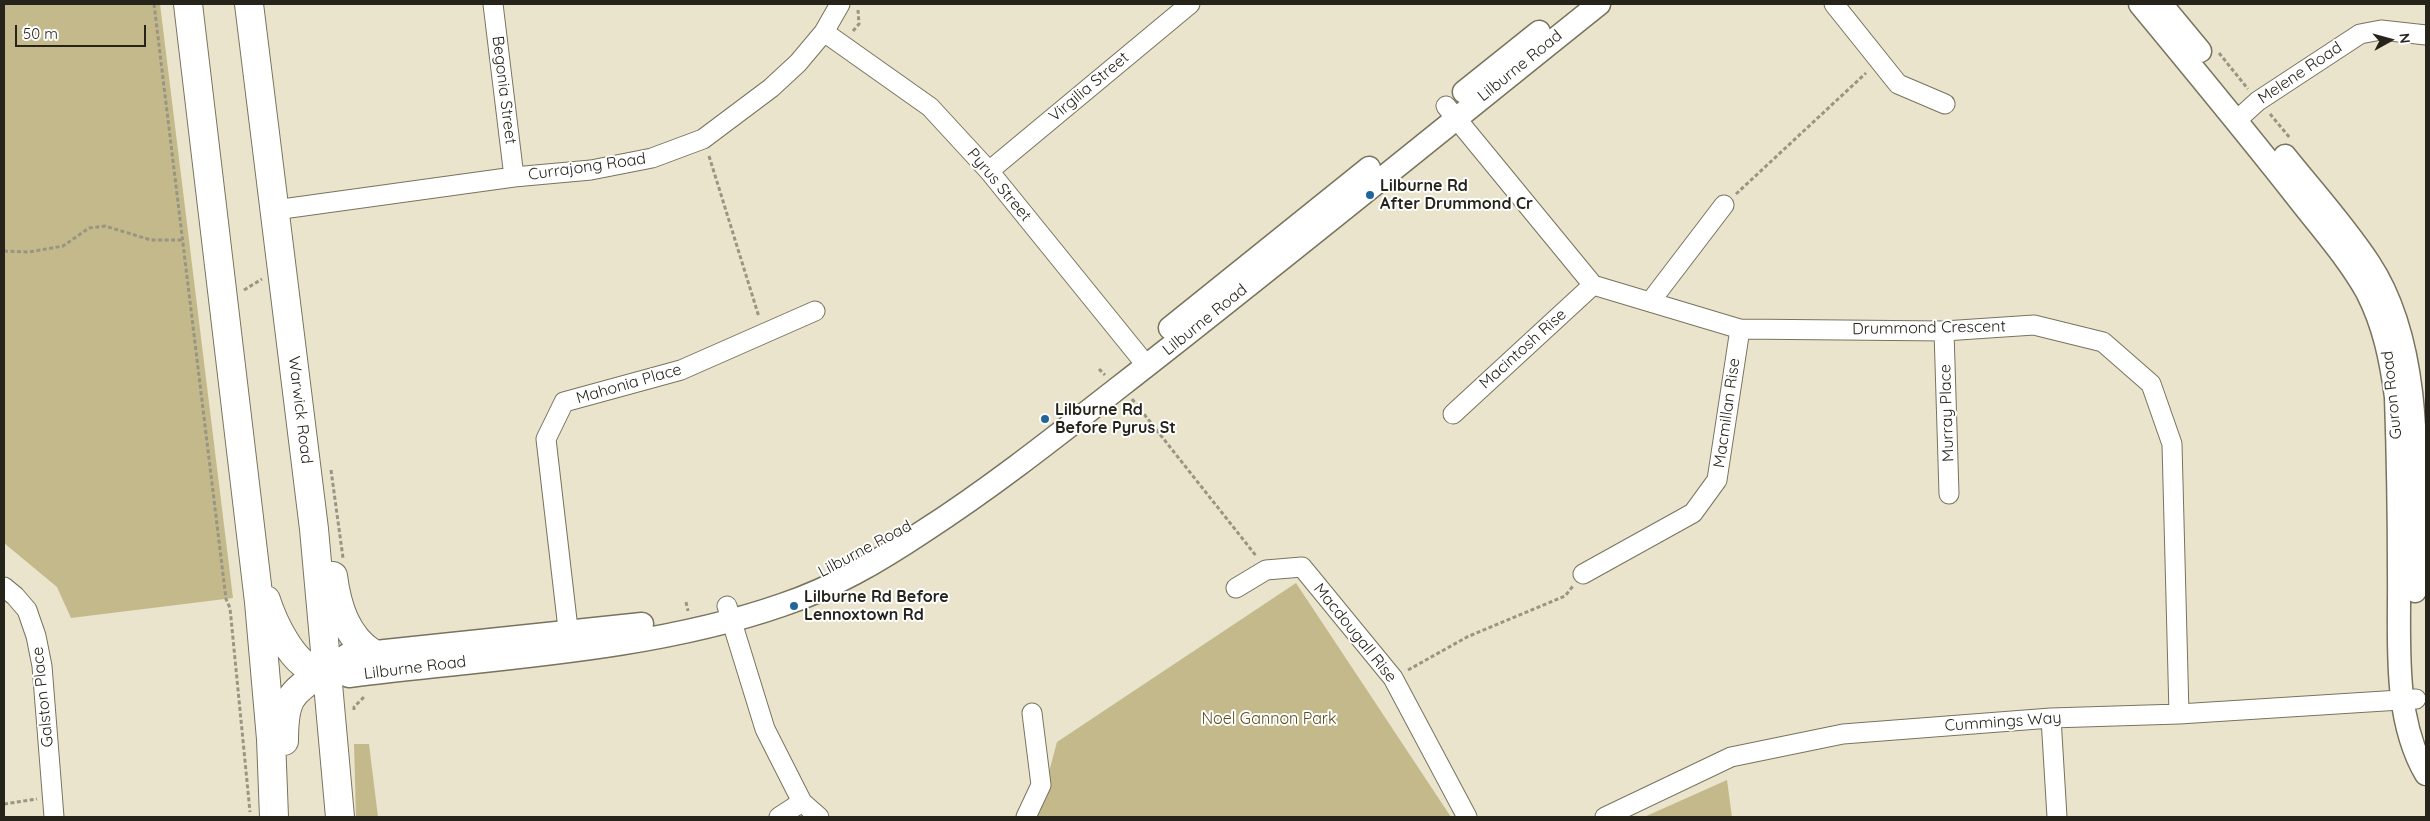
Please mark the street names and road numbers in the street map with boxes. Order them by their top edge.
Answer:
street label: Lilburne Road [1474,26,1566,106]
street label: Begonia Street [488,35,520,145]
street label: Melene Road [2254,38,2346,108]
street label: Virgilia Street [1045,48,1133,126]
street label: Pyrus Street [963,144,1035,226]
street label: Currajong Road [527,149,647,185]
street label: Lilburne Road [1159,280,1251,360]
street label: Macintosh Rise [1476,305,1570,393]
street label: Drummond Crescent [1852,317,2006,339]
street label: Guron Road [2378,350,2406,440]
street label: Warwick Road [284,355,316,465]
street label: Macmillan Rise [1710,357,1744,469]
street label: Mahonia Place [574,360,684,408]
street label: Murray Place [1936,364,1958,462]
street label: Lilburne Road [815,516,915,582]
street label: Macdougall Rise [1309,580,1401,686]
street label: Galston Place [28,646,58,748]
street label: Lilburne Road [363,652,467,684]
street label: Cummings Way [1944,708,2062,736]

